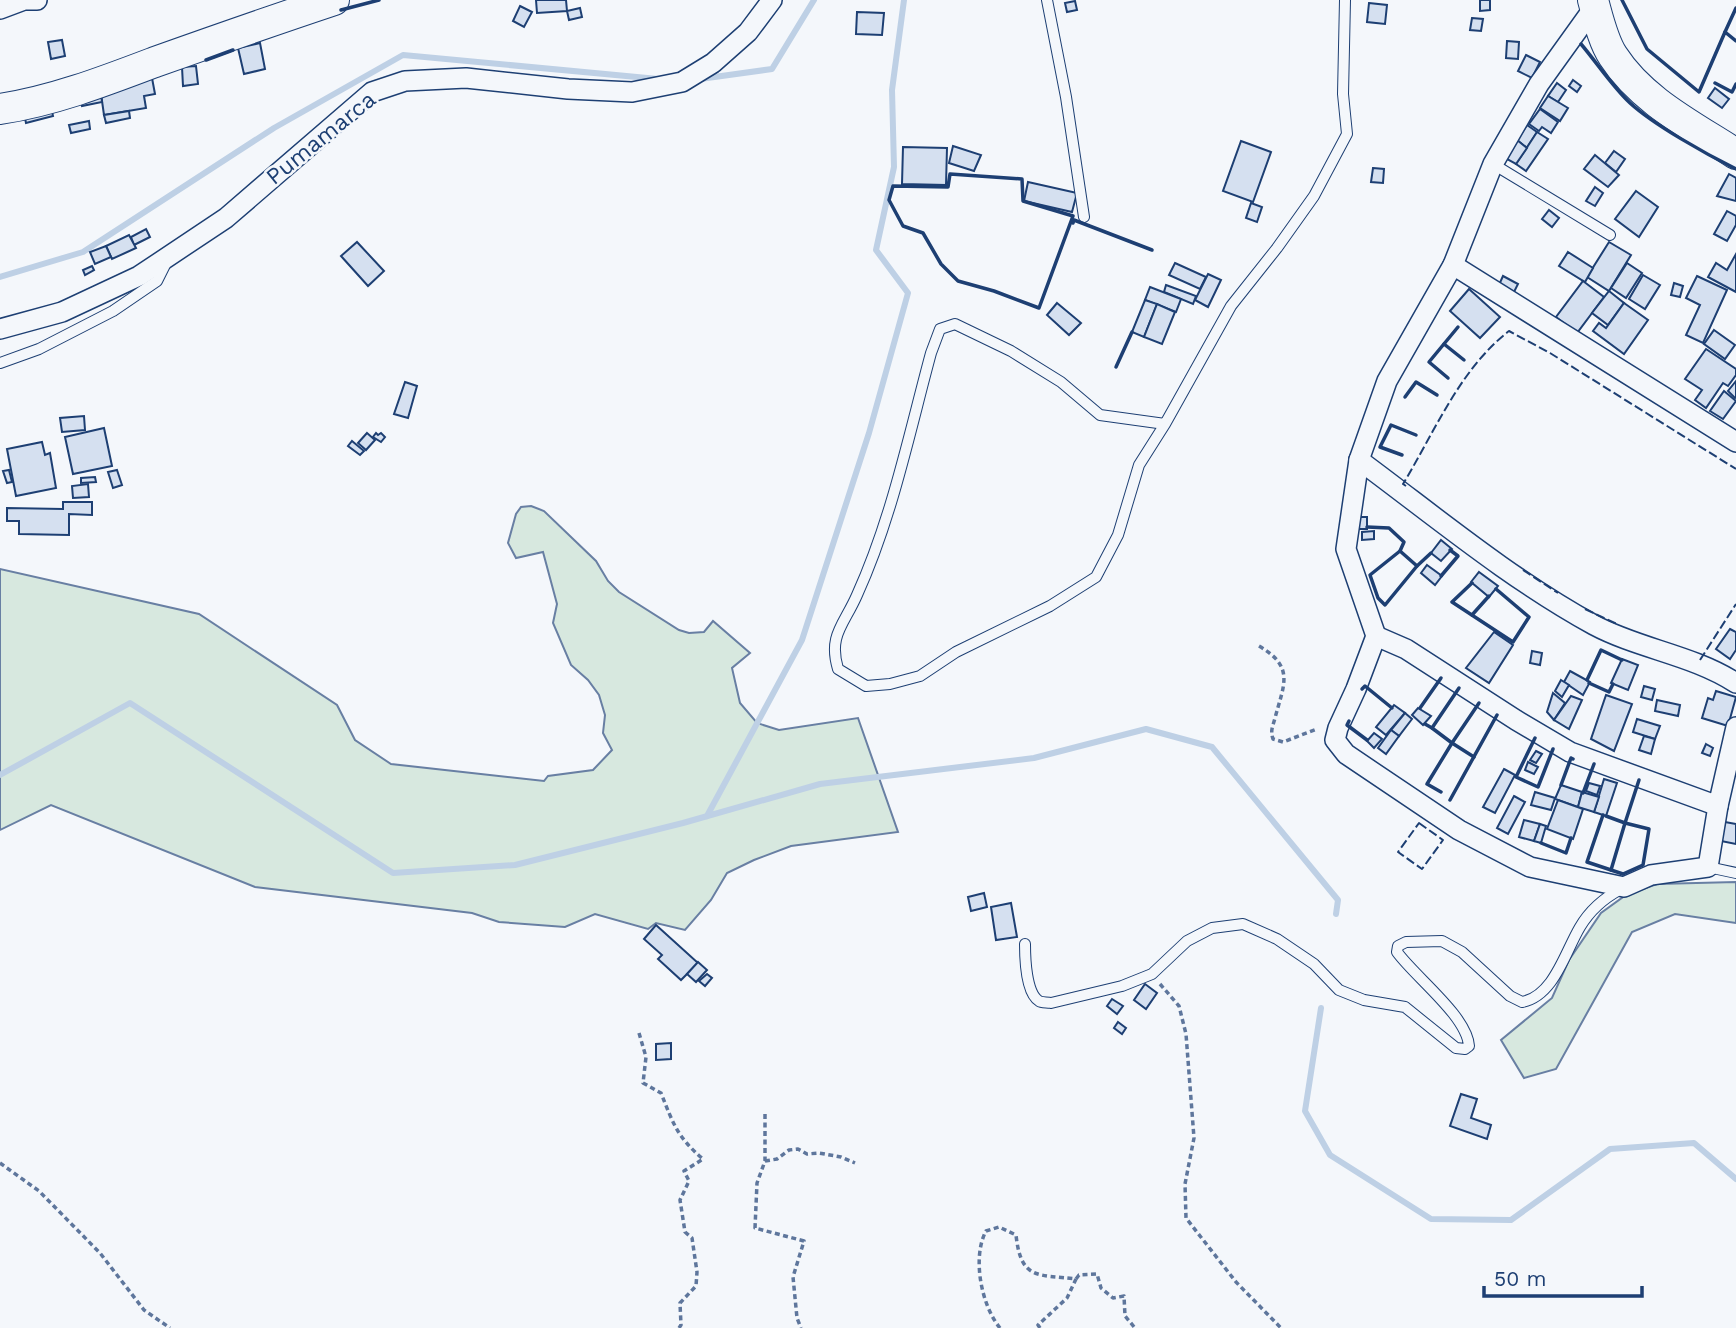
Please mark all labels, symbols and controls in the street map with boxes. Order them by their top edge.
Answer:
street label: Pumamarca [261,86,381,190]
scale bar [1484,1254,1642,1298]
text: 50 m [1494,1266,1546,1291]

